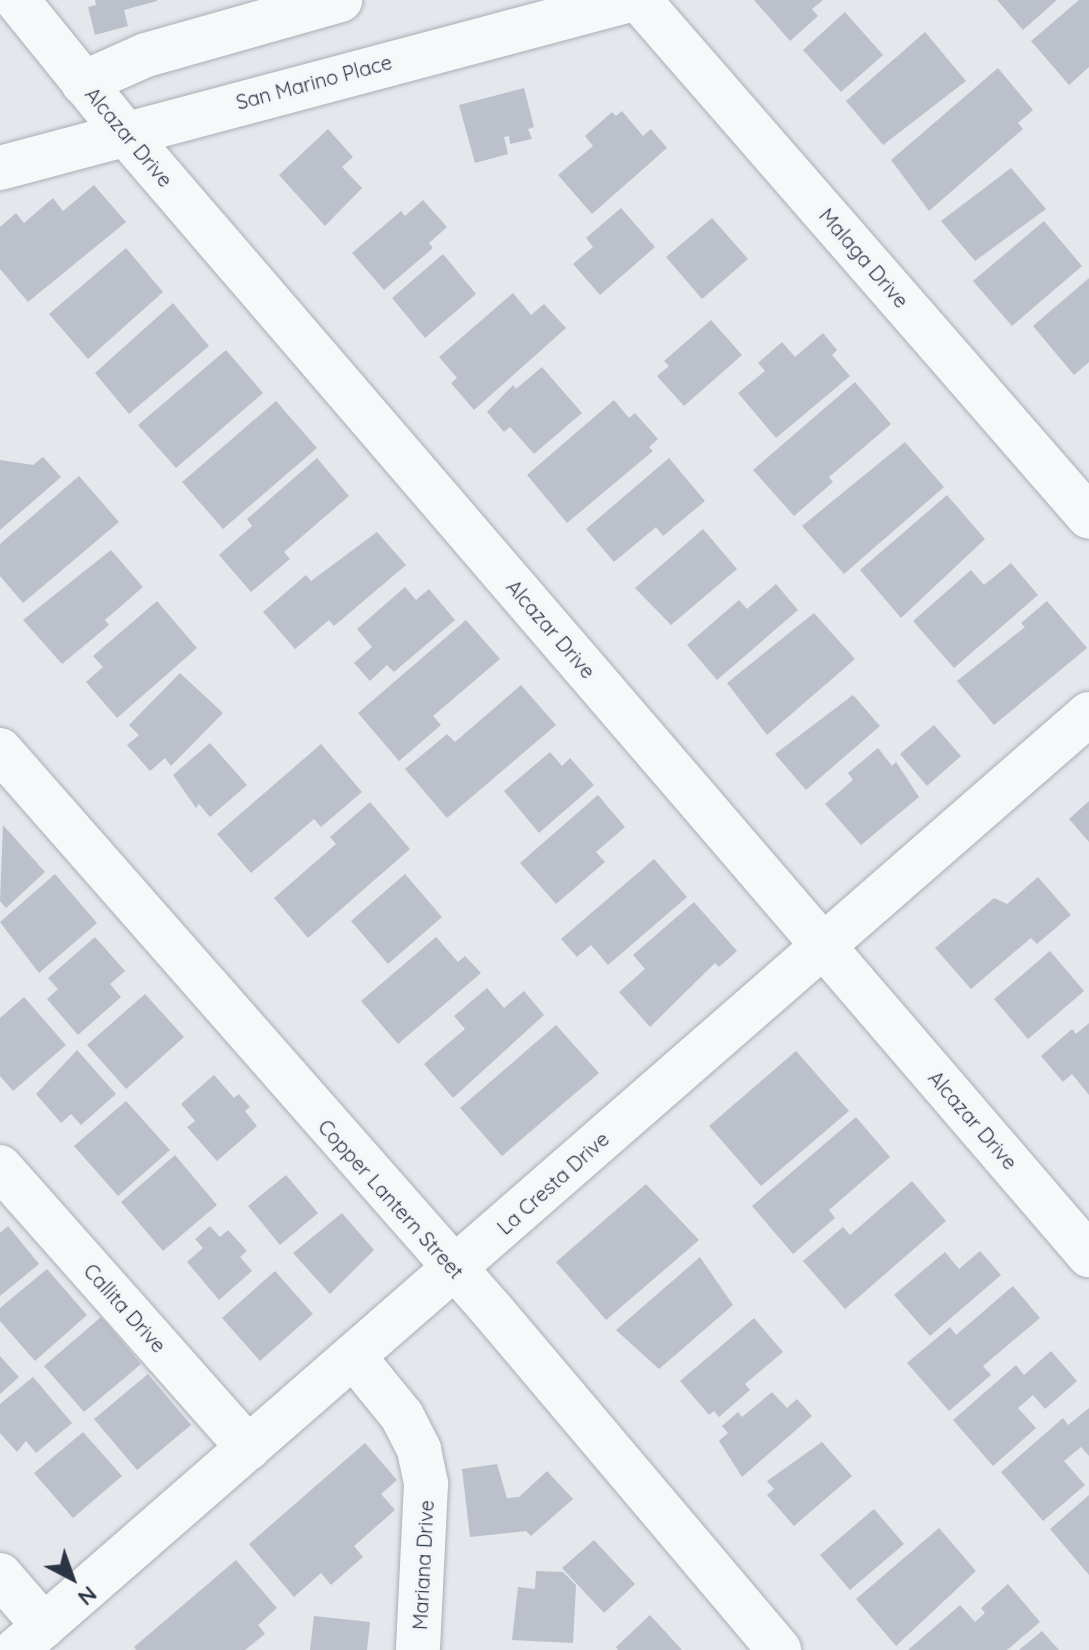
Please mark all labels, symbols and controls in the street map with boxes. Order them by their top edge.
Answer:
street label: San Marino Place [233,50,395,114]
street label: Alcazar Drive [80,82,178,192]
street label: Malaga Drive [814,204,914,312]
street label: Alcazar Drive [502,575,600,683]
street label: Alcazar Drive [924,1066,1022,1174]
street label: Copper Lantern Street [313,1115,469,1283]
street label: La Cresta Drive [492,1127,614,1239]
street label: Callita Drive [79,1259,171,1357]
street label: Mariana Drive [408,1499,438,1631]
north arrow [32,1538,112,1618]
text: N [72,1580,103,1612]

